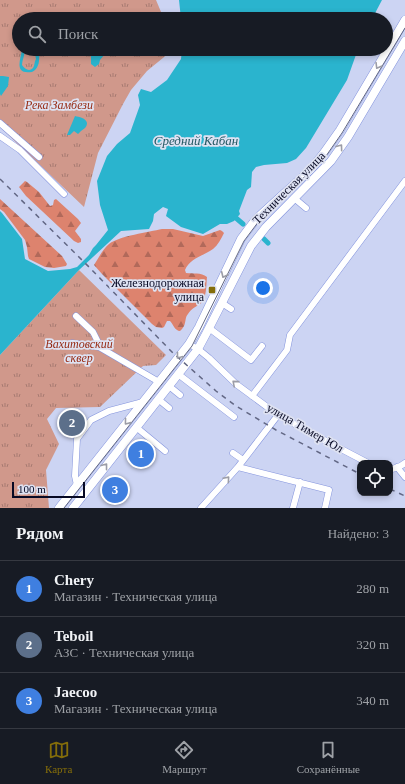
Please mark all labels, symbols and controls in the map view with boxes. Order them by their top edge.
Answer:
search box [12,12,393,56]
icon: search [26,23,48,45]
text: Поиск [58,26,98,42]
one-way arrow [376,62,383,69]
park label: Река Замбези [24,98,93,112]
water label: Средний Кабан [154,133,238,148]
one-way arrow [336,145,343,152]
street label: Техническая улица [250,148,329,227]
one-way arrow [221,270,229,278]
place label: Железнодорожная улица [111,276,205,304]
your location [253,278,273,298]
marker: Железнодорожная улица [207,285,217,295]
park label: Вахитовский сквер [45,337,113,365]
one-way arrow [177,352,184,359]
one-way arrow [233,381,240,388]
street label: улица Тимер Юл [264,400,346,456]
pin: 2 [59,408,85,438]
one-way arrow [125,417,132,424]
pin: 1 [128,439,154,469]
map controls [357,460,393,496]
button: locate [357,460,393,496]
one-way arrow [101,464,108,471]
pin: 3 [102,475,128,505]
one-way arrow [222,476,229,483]
scale bar [12,480,85,499]
text: 100 m [18,483,46,495]
text: Рядом [16,524,64,543]
text: Найдено: 3 [328,526,389,541]
text: Chery [54,572,94,588]
text: 1 [26,581,32,596]
text: 280 m [356,581,389,596]
text: Магазин · Техническая улица [54,589,217,604]
text: Teboil [54,628,93,644]
text: 2 [26,637,32,652]
text: 320 m [356,637,389,652]
text: АЗС · Техническая улица [54,645,194,660]
text: Jaecoo [54,684,97,700]
text: 3 [26,693,32,708]
text: 340 m [356,693,389,708]
text: Магазин · Техническая улица [54,701,217,716]
tab: Карта [45,739,72,775]
tab: Маршрут [162,739,207,775]
tab: Сохранённые [297,739,360,775]

